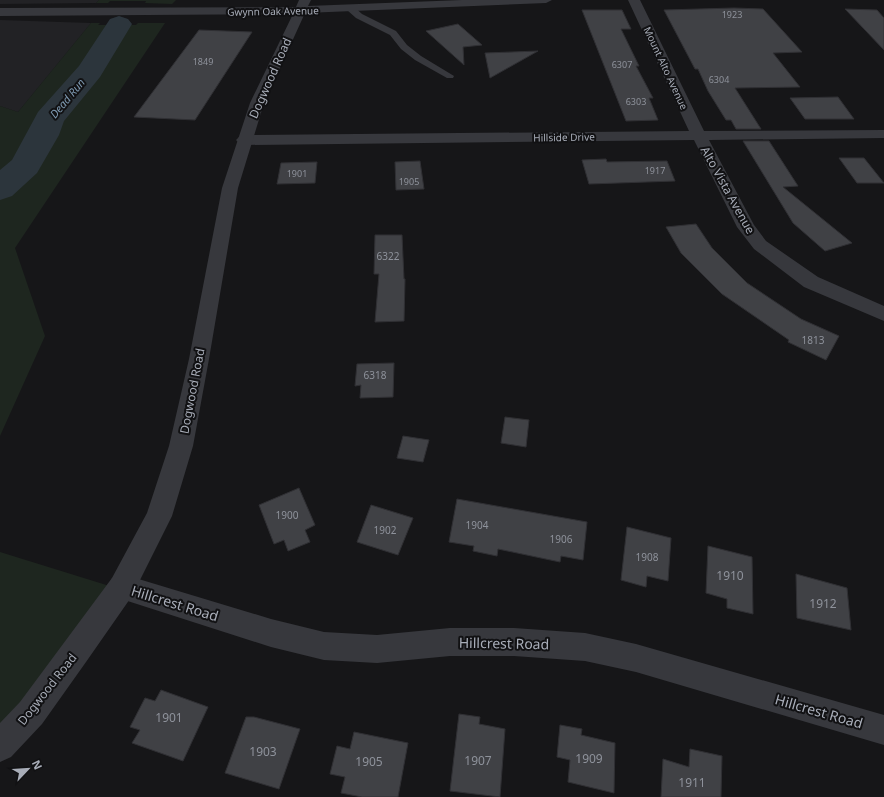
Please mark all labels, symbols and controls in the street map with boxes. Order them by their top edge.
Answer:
street label: Gwynn Oak Avenue [227,3,319,19]
house number: 1923 [722,8,742,21]
street label: Mount Alto Avenue [641,24,692,112]
street label: Dogwood Road [245,35,295,121]
house number: 1849 [193,55,213,68]
house number: 6307 [612,58,632,71]
house number: 6304 [709,73,729,86]
water label: Dead Run [46,75,88,121]
house number: 6303 [626,95,646,108]
street label: Hillside Drive [533,129,595,145]
street label: Alto Vista Avenue [697,143,759,237]
house number: 1917 [645,164,665,177]
house number: 1901 [287,167,307,180]
house number: 1905 [399,175,419,188]
house number: 6322 [377,249,400,263]
house number: 1813 [802,333,825,347]
street label: Dogwood Road [175,347,209,435]
house number: 6318 [364,368,387,382]
house number: 1900 [276,508,299,522]
house number: 1904 [466,518,489,532]
house number: 1902 [374,523,397,537]
house number: 1906 [550,532,573,546]
house number: 1908 [636,550,659,564]
house number: 1910 [716,567,744,584]
street label: Hillcrest Road [129,581,221,625]
house number: 1912 [809,595,837,612]
street label: Hillcrest Road [459,633,549,653]
street label: Dogwood Road [14,650,80,728]
street label: Hillcrest Road [773,689,865,733]
house number: 1901 [155,709,183,726]
house number: 1903 [249,743,277,760]
north arrow [8,749,48,789]
house number: 1909 [575,750,603,767]
house number: 1907 [464,752,492,769]
house number: 1905 [355,753,383,770]
text: N [29,757,46,772]
house number: 1911 [678,774,706,791]

